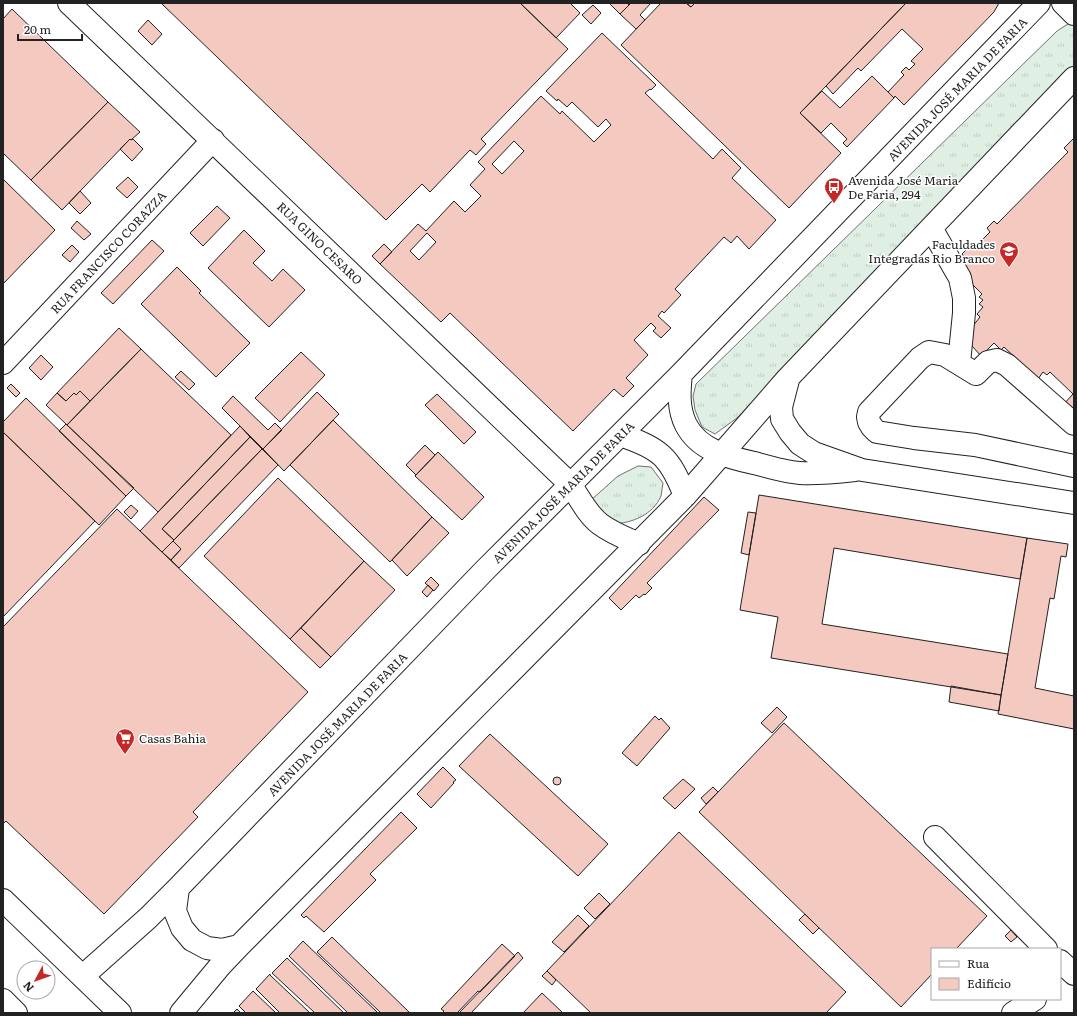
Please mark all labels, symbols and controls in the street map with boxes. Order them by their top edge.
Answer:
street label: AVENIDA JOSÉ MARIA DE FARIA [883,13,1031,165]
scale bar [18,16,82,42]
text: 20 m [24,20,51,38]
place label: Avenida José Maria De Faria, 294 [848,171,959,203]
bus stop icon: Avenida José Maria De Faria, 294 [823,176,845,204]
street label: RUA FRANCISCO CORAZZA [46,186,170,318]
street label: RUA GINO CESARO [273,197,367,289]
place label: Faculdades Integradas Rio Branco [868,235,996,267]
school or university icon: Faculdades Integradas Rio Branco [998,240,1020,268]
street label: AVENIDA JOSÉ MARIA DE FARIA [488,417,638,567]
street label: AVENIDA JOSÉ MARIA DE FARIA [263,648,411,800]
supermarket icon: Casas Bahia [114,727,136,755]
place label: Casas Bahia [139,729,207,747]
legend [931,948,1061,1000]
text: Rua [967,954,990,972]
north arrow [16,960,56,1000]
text: Edifício [967,974,1011,992]
text: N [19,978,37,996]

